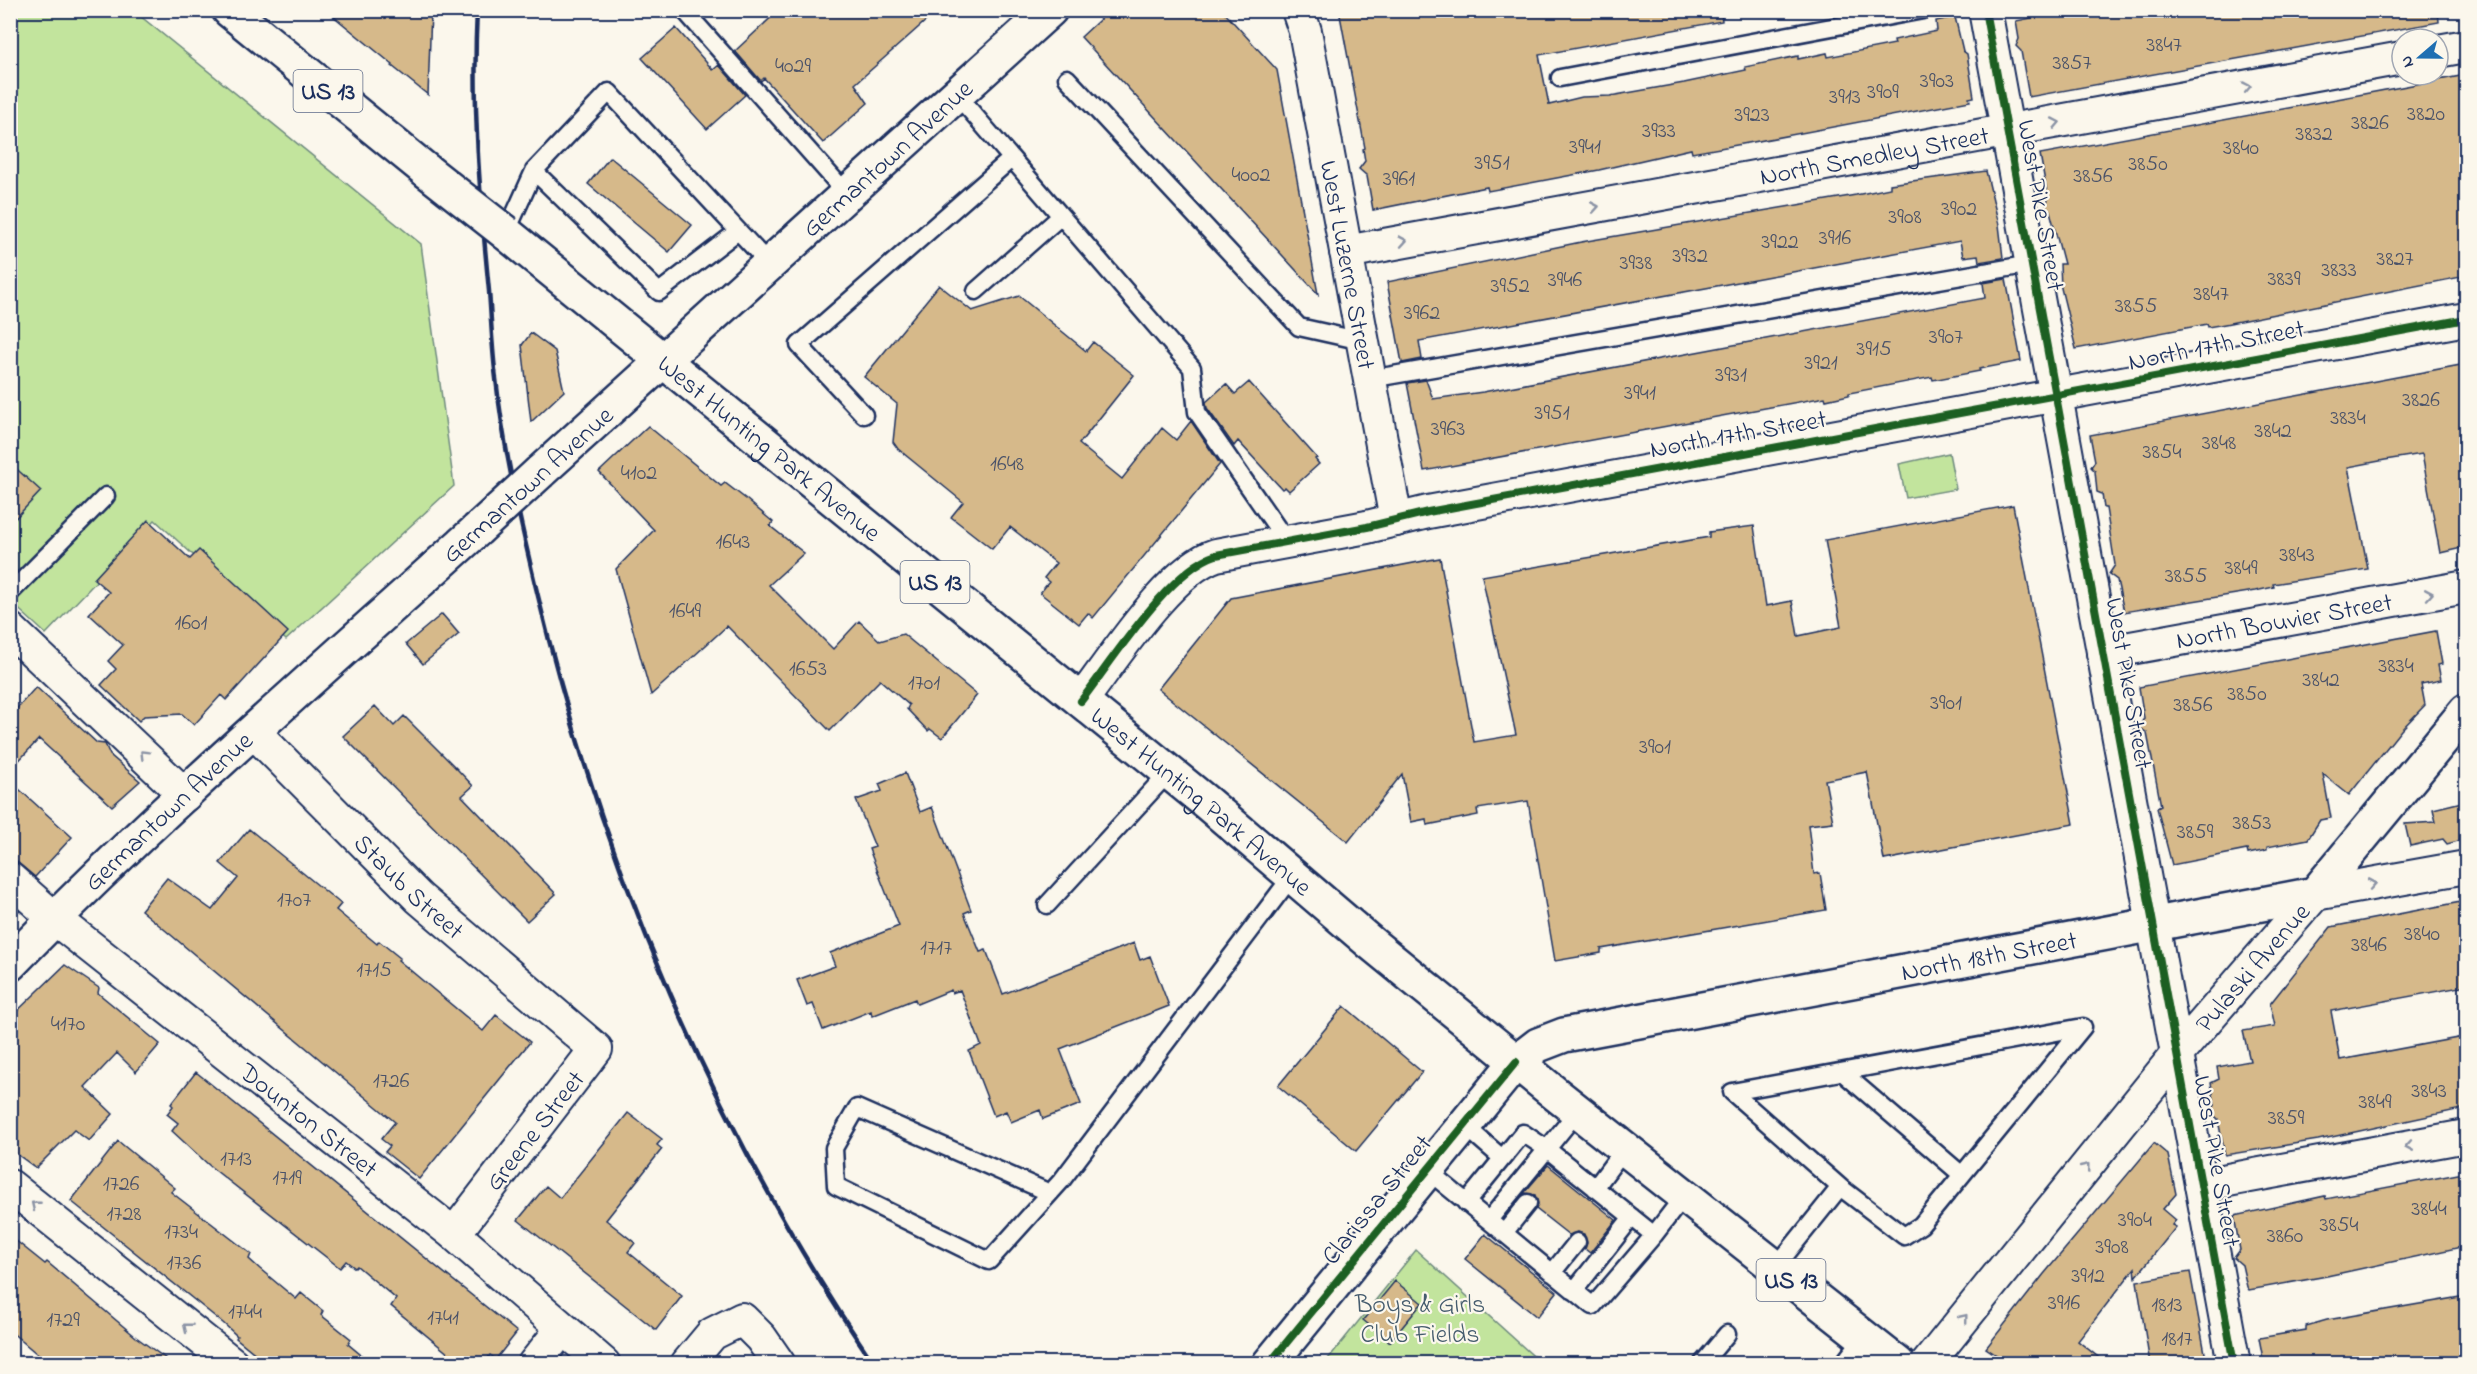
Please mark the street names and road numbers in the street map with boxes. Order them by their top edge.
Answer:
road number: US 13 [294,70,362,112]
street label: Germantown Avenue [795,72,983,248]
street label: West Pike Street [2005,117,2073,295]
street label: North Smedley Street [1757,118,1993,198]
street label: West Luzerne Street [1308,158,1384,373]
street label: North 17th Street [2125,311,2308,383]
street label: West Hunting Park Avenue [648,347,888,553]
street label: Germantown Avenue [435,398,624,574]
street label: North 17th Street [1647,402,1830,470]
road number: US 13 [900,561,970,603]
street label: North Bouvier Street [2173,585,2396,661]
street label: West Pike Street [2093,595,2161,773]
street label: West Hunting Park Avenue [1081,699,1319,907]
street label: Germantown Avenue [77,724,263,902]
street label: Staub Street [343,826,471,951]
street label: Pulaski Avenue [2187,896,2321,1042]
street label: North 18th Street [1898,923,2081,993]
street label: Dounton Street [229,1055,385,1189]
street label: Greene Street [477,1063,596,1200]
street label: West Pike Street [2181,1073,2249,1251]
street label: Clarissa Street [1314,1127,1443,1274]
road number: US 13 [1756,1259,1826,1301]

